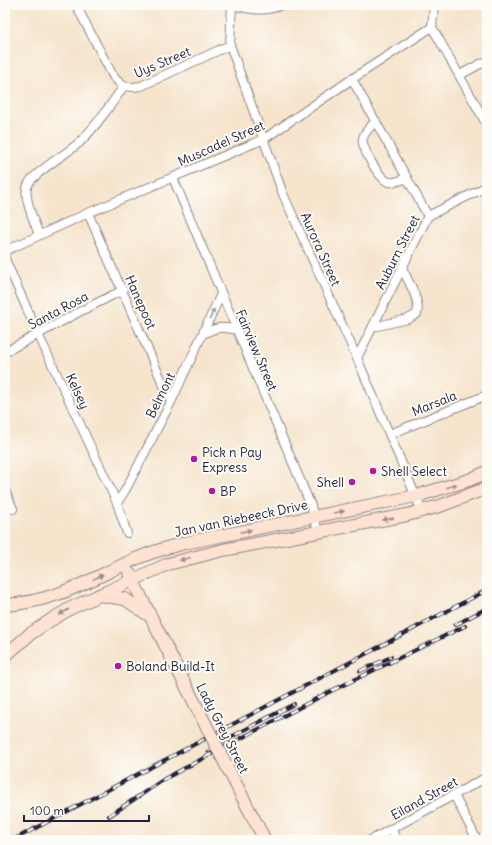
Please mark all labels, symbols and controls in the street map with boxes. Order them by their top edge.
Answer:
street label: Uys Street [131,43,194,82]
street label: Muscadel Street [175,116,268,170]
street label: Aurora Street [297,210,345,289]
street label: Auburn Street [371,212,424,292]
street label: Hanepoot [121,272,160,333]
street label: Santa Rosa [25,287,91,333]
street label: Fairview Street [232,307,282,394]
one-way arrow [209,308,215,320]
street label: Belmont [142,369,179,421]
street label: Kelsey [62,370,93,412]
street label: Marsala [409,387,459,420]
place label: Pick n Pay Express [202,444,262,476]
marker: Pick n Pay Express [189,454,199,464]
place label: Shell Select [381,463,447,480]
marker: Shell Select [368,466,378,476]
place label: Shell [316,474,344,491]
marker: Shell [347,477,357,487]
one-way arrow [446,482,458,488]
place label: BP [220,483,237,500]
marker: BP [207,486,217,496]
street label: Jan van Riebeeck Drive [173,496,309,541]
one-way arrow [333,509,345,515]
one-way arrow [382,516,394,522]
one-way arrow [240,528,252,534]
one-way arrow [179,557,191,563]
one-way arrow [93,574,104,580]
one-way arrow [58,609,70,616]
place label: Boland Build-It [126,658,215,675]
marker: Boland Build-It [113,661,123,671]
street label: Lady Grey Street [193,680,253,777]
street label: Eiland Street [388,773,461,824]
scale bar [24,797,149,823]
text: 100 m [30,803,64,818]

